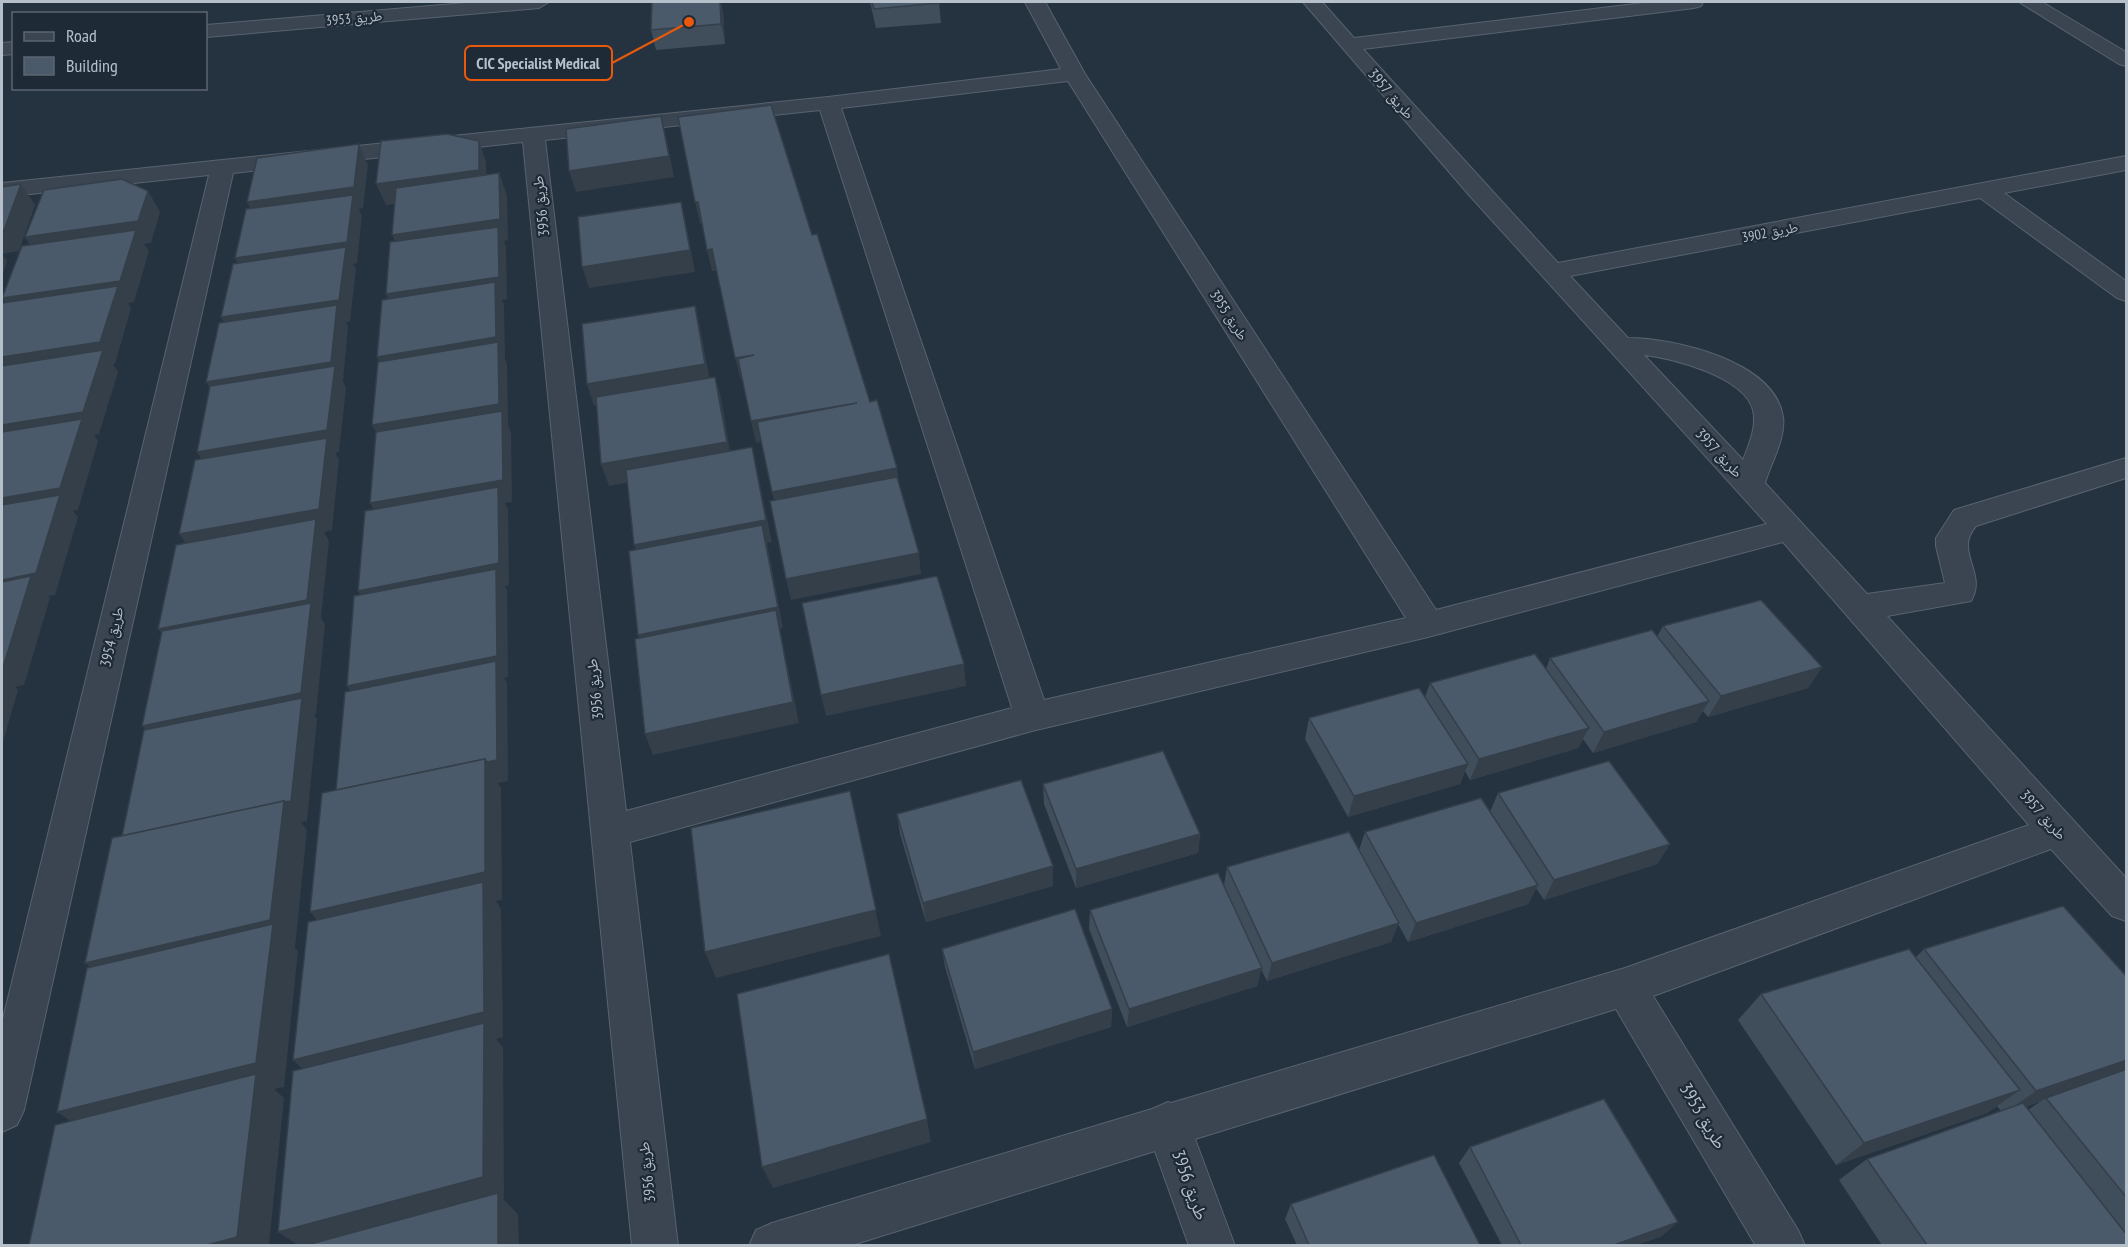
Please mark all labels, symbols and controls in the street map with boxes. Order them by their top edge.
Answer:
street label: طريق 3953 [325,7,383,30]
legend [12,12,207,90]
text: Road [66,24,97,47]
callout: CIC Specialist Medical [465,46,612,80]
text: CIC Specialist Medical [476,53,600,73]
text: Building [66,54,118,77]
street label: طريق 3957 [1363,64,1419,124]
street label: طريق 3956 [528,175,554,237]
street label: طريق 3902 [1740,218,1800,247]
street label: طريق 3955 [1205,286,1252,344]
street label: طريق 3957 [1691,424,1747,482]
street label: طريق 3954 [95,605,129,669]
street label: طريق 3956 [582,658,608,720]
street label: طريق 3957 [2015,786,2071,844]
street label: طريق 3953 [1675,1078,1732,1153]
street label: طريق 3956 [634,1141,660,1203]
street label: طريق 3956 [1167,1147,1214,1223]

